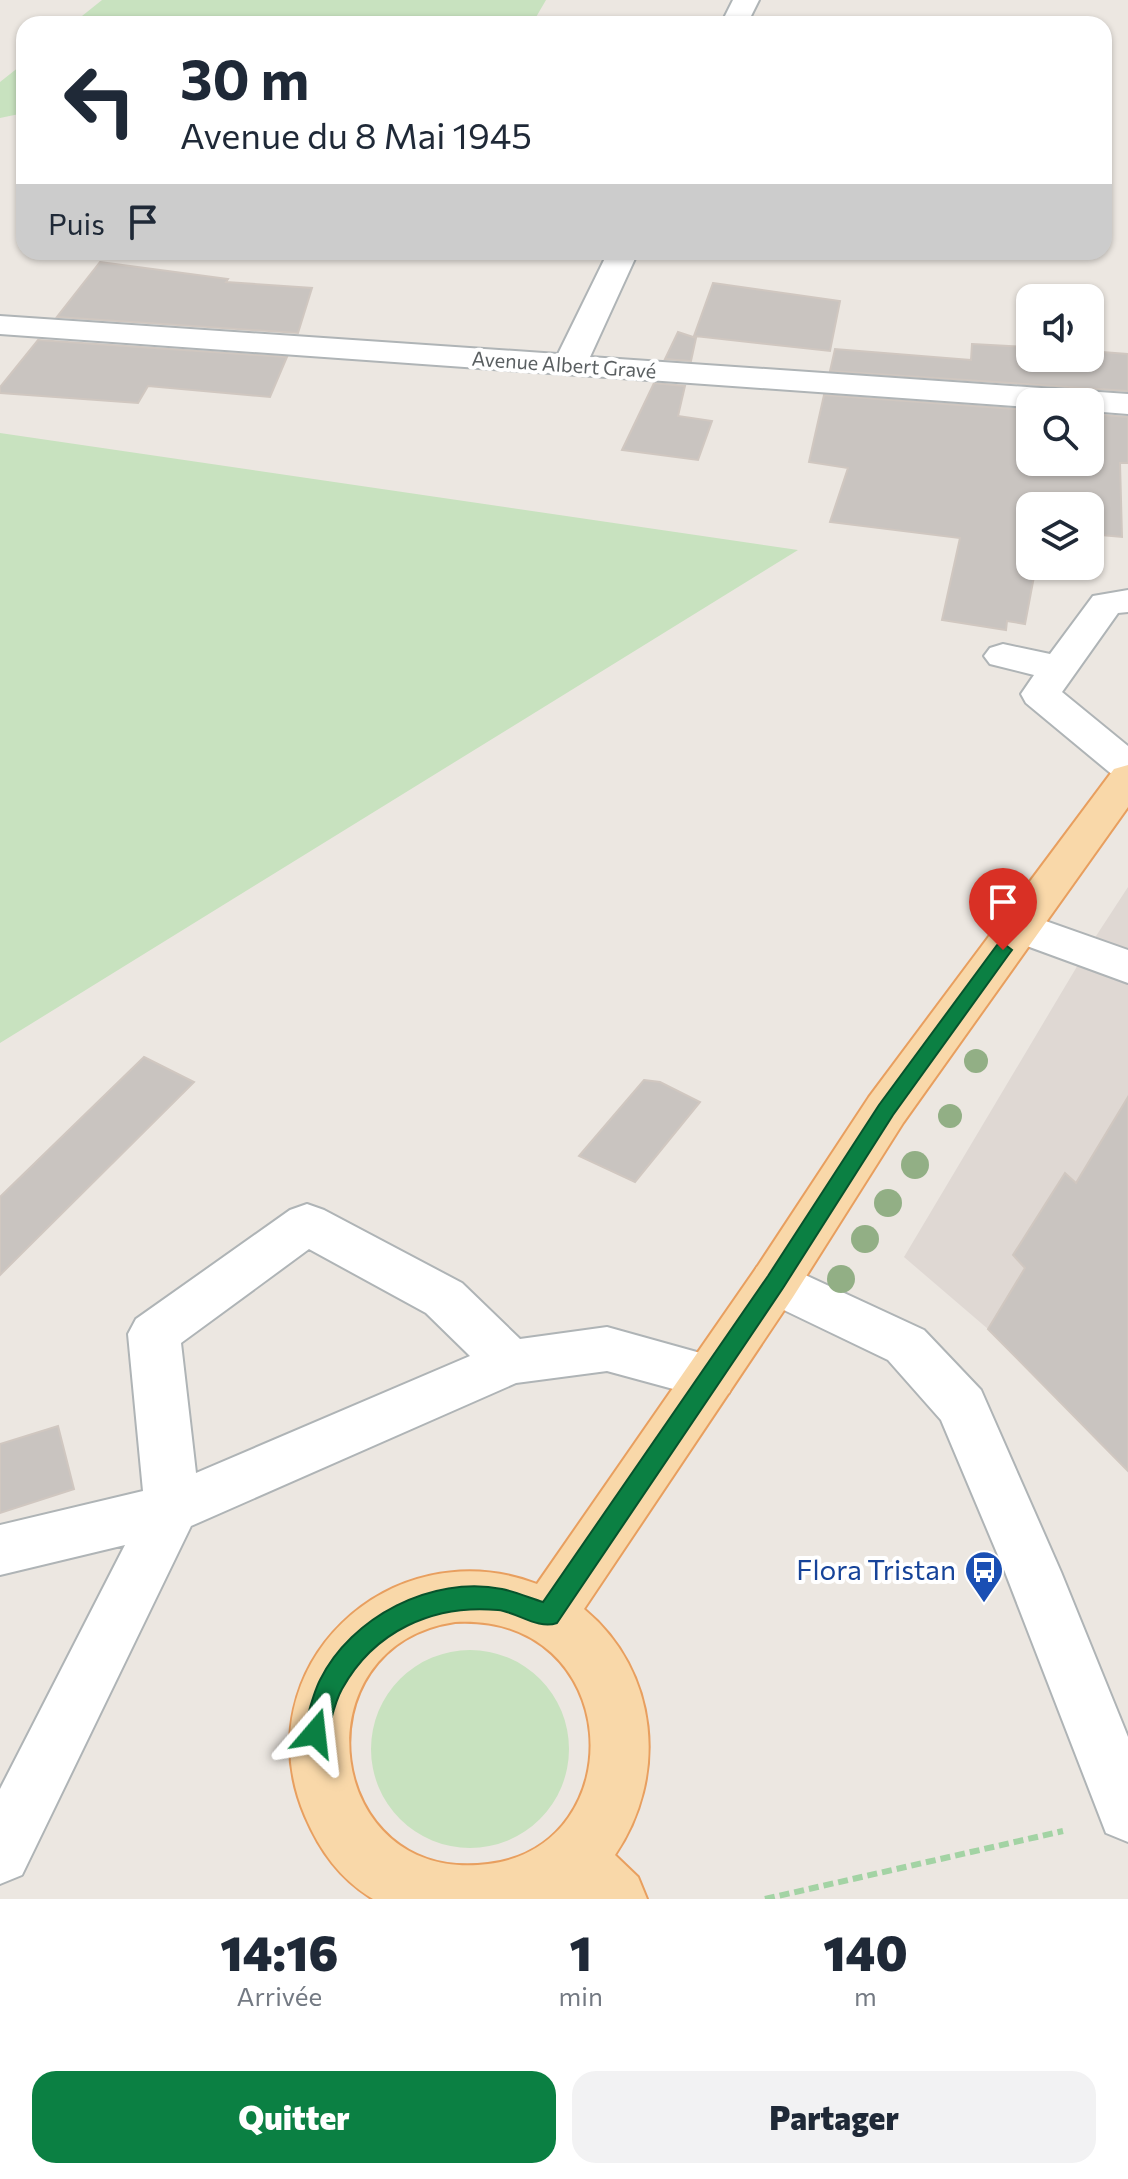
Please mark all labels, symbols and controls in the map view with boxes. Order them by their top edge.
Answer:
text: 30 m [180,43,309,112]
icon: left [48,48,152,152]
text: Avenue du 8 Mai 1945 [180,112,532,156]
icon: arrive [121,200,165,244]
text: Puis [48,204,105,241]
map controls [1016,284,1104,580]
button: sound [1016,284,1104,372]
street label: Avenue Albert Gravé [471,346,657,382]
button: search [1016,388,1104,476]
button: layers [1016,492,1104,580]
pin [969,868,1037,950]
icon: arrive [981,880,1025,924]
bus stop icon: Flora Tristan [963,1549,1005,1604]
place label: Flora Tristan [796,1552,956,1586]
position arrow [273,1691,357,1775]
text: 14:16 [220,1922,338,1981]
text: 1 [570,1922,592,1981]
text: 140 [823,1922,908,1981]
text: Arrivée [236,1980,322,2011]
text: min [559,1980,603,2011]
text: m [854,1980,877,2011]
button: Quitter [32,2071,556,2163]
button: Partager [572,2071,1096,2163]

